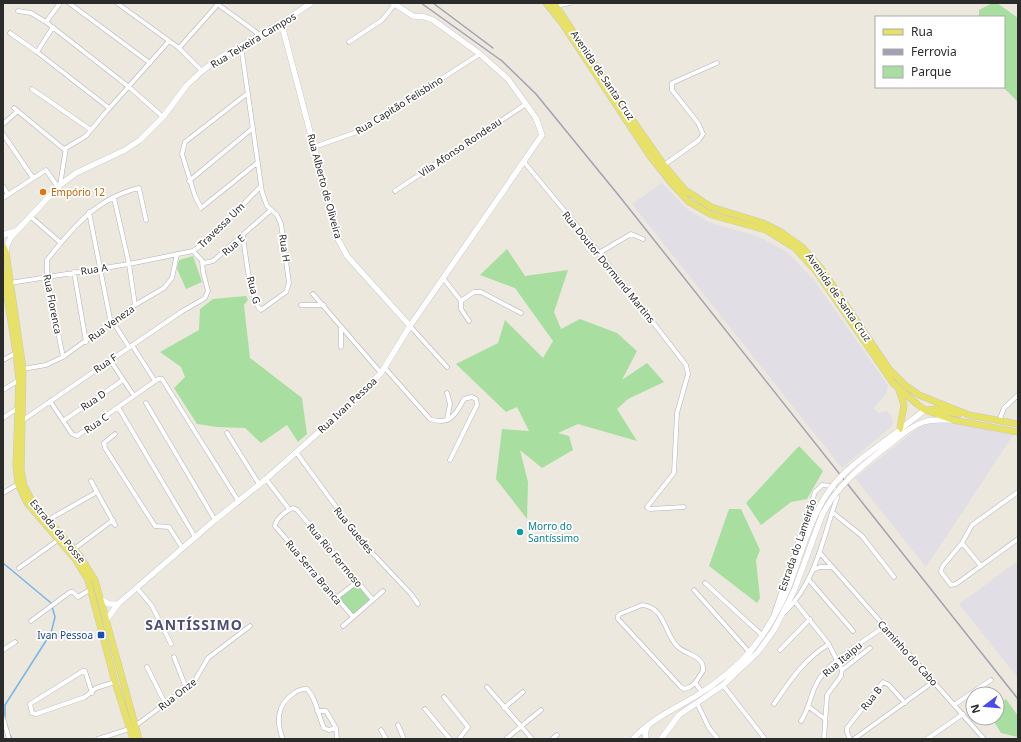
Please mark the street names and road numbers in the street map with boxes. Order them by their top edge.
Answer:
street label: Rua Teixeira Campos [208,9,299,71]
street label: Avenida de Santa Cruz [568,28,638,123]
street label: Rua Capitão Felisbino [353,72,445,138]
street label: Vila Afonso Rondeau [416,114,504,180]
street label: Rua Alberto de Oliveira [304,132,346,240]
street label: Travessa Um [195,199,247,251]
street label: Rua Doutor Dormund Martins [559,208,659,326]
street label: Rua E [219,231,247,259]
street label: Rua H [276,233,294,263]
street label: Avenida de Santa Cruz [803,250,875,344]
street label: Rua A [80,260,109,278]
street label: Rua Florenca [40,273,66,335]
street label: Rua G [244,275,264,305]
street label: Rua Veneza [85,301,137,345]
street label: Rua F [90,350,120,376]
street label: Rua Ivan Pessoa [314,374,380,436]
street label: Rua D [78,386,108,414]
street label: Rua C [81,409,112,436]
street label: Estrada da Posse [27,496,89,566]
street label: Estrada do Lameirão [775,497,819,593]
street label: Rua Guedes [331,504,377,556]
street label: Rua Rio Formoso [304,520,366,590]
street label: Rua Serra Branca [283,537,345,607]
street label: Caminho do Cabo [875,617,941,689]
street label: Rua Itaipu [819,638,865,680]
street label: Rua Onze [155,674,199,713]
street label: Rua B [857,683,885,713]

